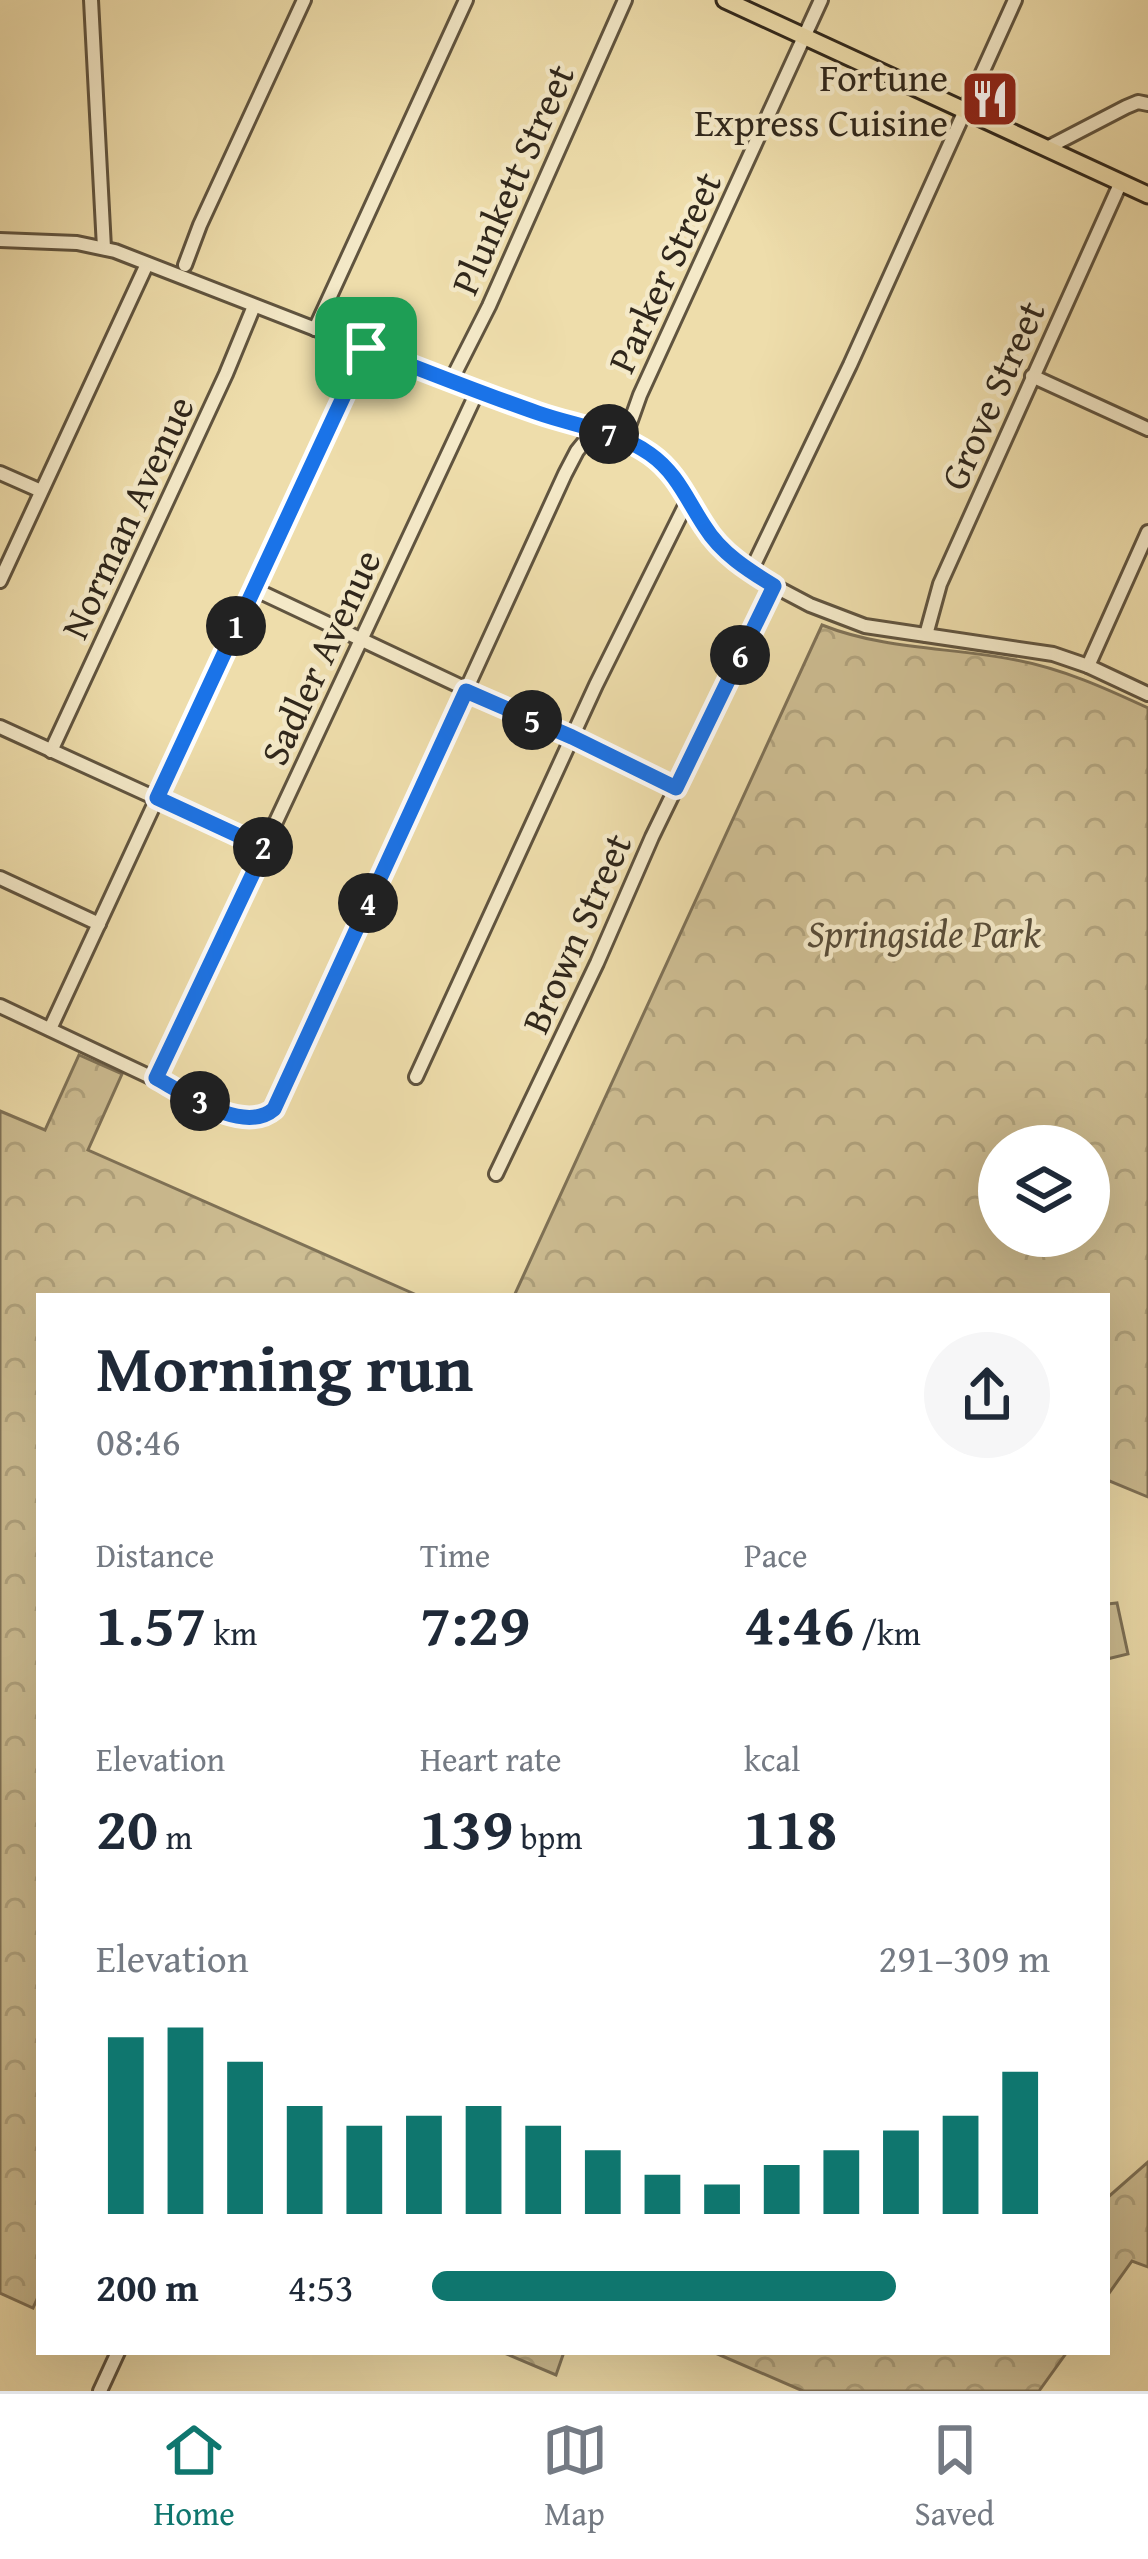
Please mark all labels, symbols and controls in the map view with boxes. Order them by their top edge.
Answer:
place label: Fortune Express Cuisine [694,48,948,150]
street label: Plunkett Street [435,54,588,303]
restaurant icon: Fortune Express Cuisine [959,68,1021,130]
street label: Parker Street [592,162,735,382]
street label: Grove Street [924,291,1059,498]
pin [315,297,417,399]
icon: arrive [333,315,399,381]
street label: Norman Avenue [45,386,208,648]
pin: 7 [579,404,639,464]
text: 7 [600,410,618,458]
street label: Sadler Avenue [245,540,394,774]
pin: 1 [206,596,266,656]
text: 1 [227,602,245,650]
pin: 6 [710,625,770,685]
text: 6 [731,631,749,679]
pin: 5 [502,690,562,750]
text: 5 [523,696,541,744]
pin: 2 [233,817,293,877]
text: 2 [254,823,272,871]
street label: Brown Street [506,823,645,1042]
pin: 4 [338,873,398,933]
text: 4 [359,879,377,927]
park label: Springside Park [807,904,1041,961]
pin: 3 [170,1071,230,1131]
text: 3 [191,1077,209,1125]
map controls [978,1125,1110,1257]
button: layers [978,1125,1110,1257]
text: Morning run [96,1318,473,1415]
button: share [924,1332,1050,1458]
text: 08:46 [96,1412,181,1469]
text: Distance [96,1531,214,1579]
text: Time [420,1531,490,1579]
text: Pace [744,1531,807,1579]
text: 1.57 [96,1579,206,1667]
text: 7:29 [420,1579,530,1667]
text: 4:46 [744,1579,854,1667]
text: km [206,1609,257,1657]
text: /km [854,1609,921,1657]
text: Elevation [96,1735,225,1783]
text: Heart rate [420,1735,562,1783]
text: kcal [744,1735,800,1783]
text: 20 [96,1783,158,1871]
text: 139 [420,1783,513,1871]
text: 118 [744,1783,837,1871]
text: m [158,1813,192,1861]
text: bpm [513,1813,582,1861]
text: Elevation [96,1929,249,1986]
text: 291–309 m [878,1929,1050,1986]
text: 200 m [96,2258,199,2315]
text: 4:53 [288,2258,354,2315]
tab: Home [153,2417,235,2537]
tab: Map [542,2417,608,2537]
tab: Saved [915,2417,995,2537]

